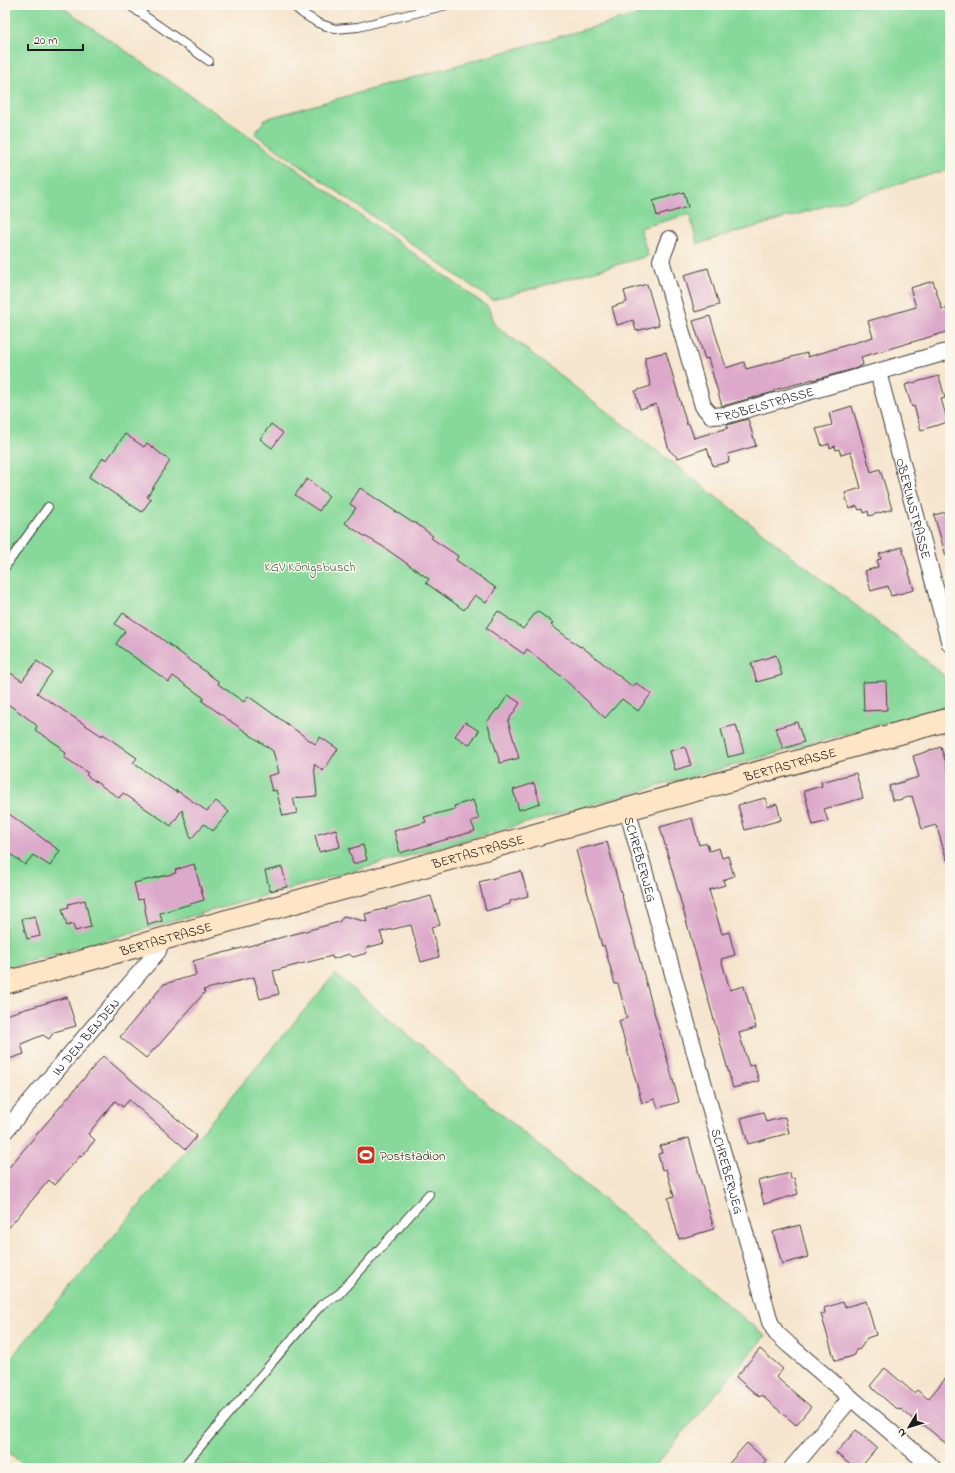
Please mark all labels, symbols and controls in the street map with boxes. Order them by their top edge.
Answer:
scale bar [28,26,83,52]
text: 20 m [34,32,57,50]
street label: FRÖBELSTRASSE [714,383,816,427]
street label: OBERLINSTRASSE [890,456,935,561]
park label: KGV Königsbusch [265,558,355,578]
street label: BERTASTRASSE [741,743,839,787]
street label: SCHREBERWEG [619,814,661,904]
street label: BERTASTRASSE [429,830,527,875]
street label: BERTASTRASSE [117,918,215,962]
street label: IN DEN BENDEN [48,995,125,1080]
street label: SCHREBERWEG [706,1127,747,1217]
sports icon: Poststadion [355,1144,377,1166]
place label: Poststadion [380,1147,445,1166]
north arrow [889,1407,929,1447]
text: N [893,1425,911,1440]

